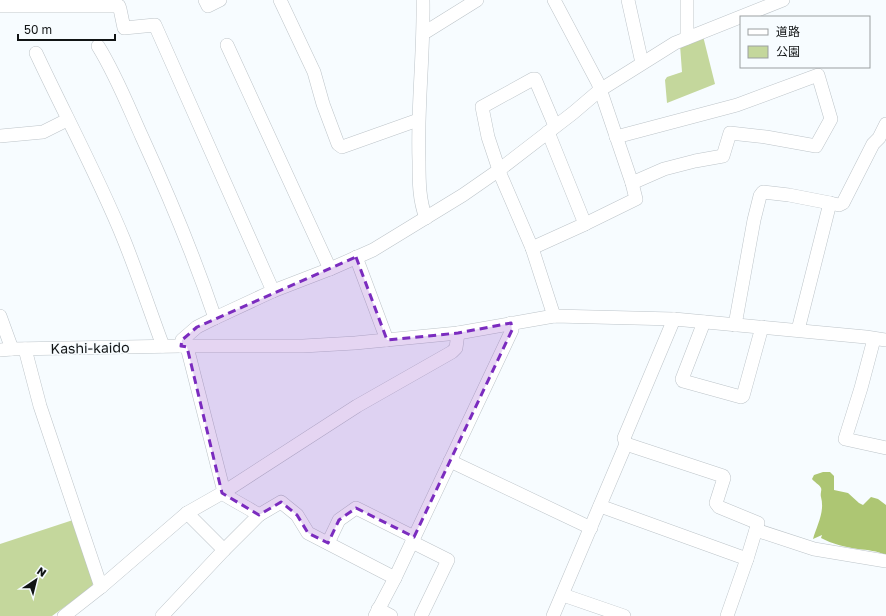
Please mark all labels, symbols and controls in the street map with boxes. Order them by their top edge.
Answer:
scale bar [18,16,115,42]
legend [740,16,870,68]
text: 50 m [24,22,52,37]
text: 道路 [776,24,800,39]
text: 公園 [776,44,800,59]
street label: Kashi-kaido [50,338,130,357]
north arrow [16,560,56,600]
text: N [35,564,49,579]

